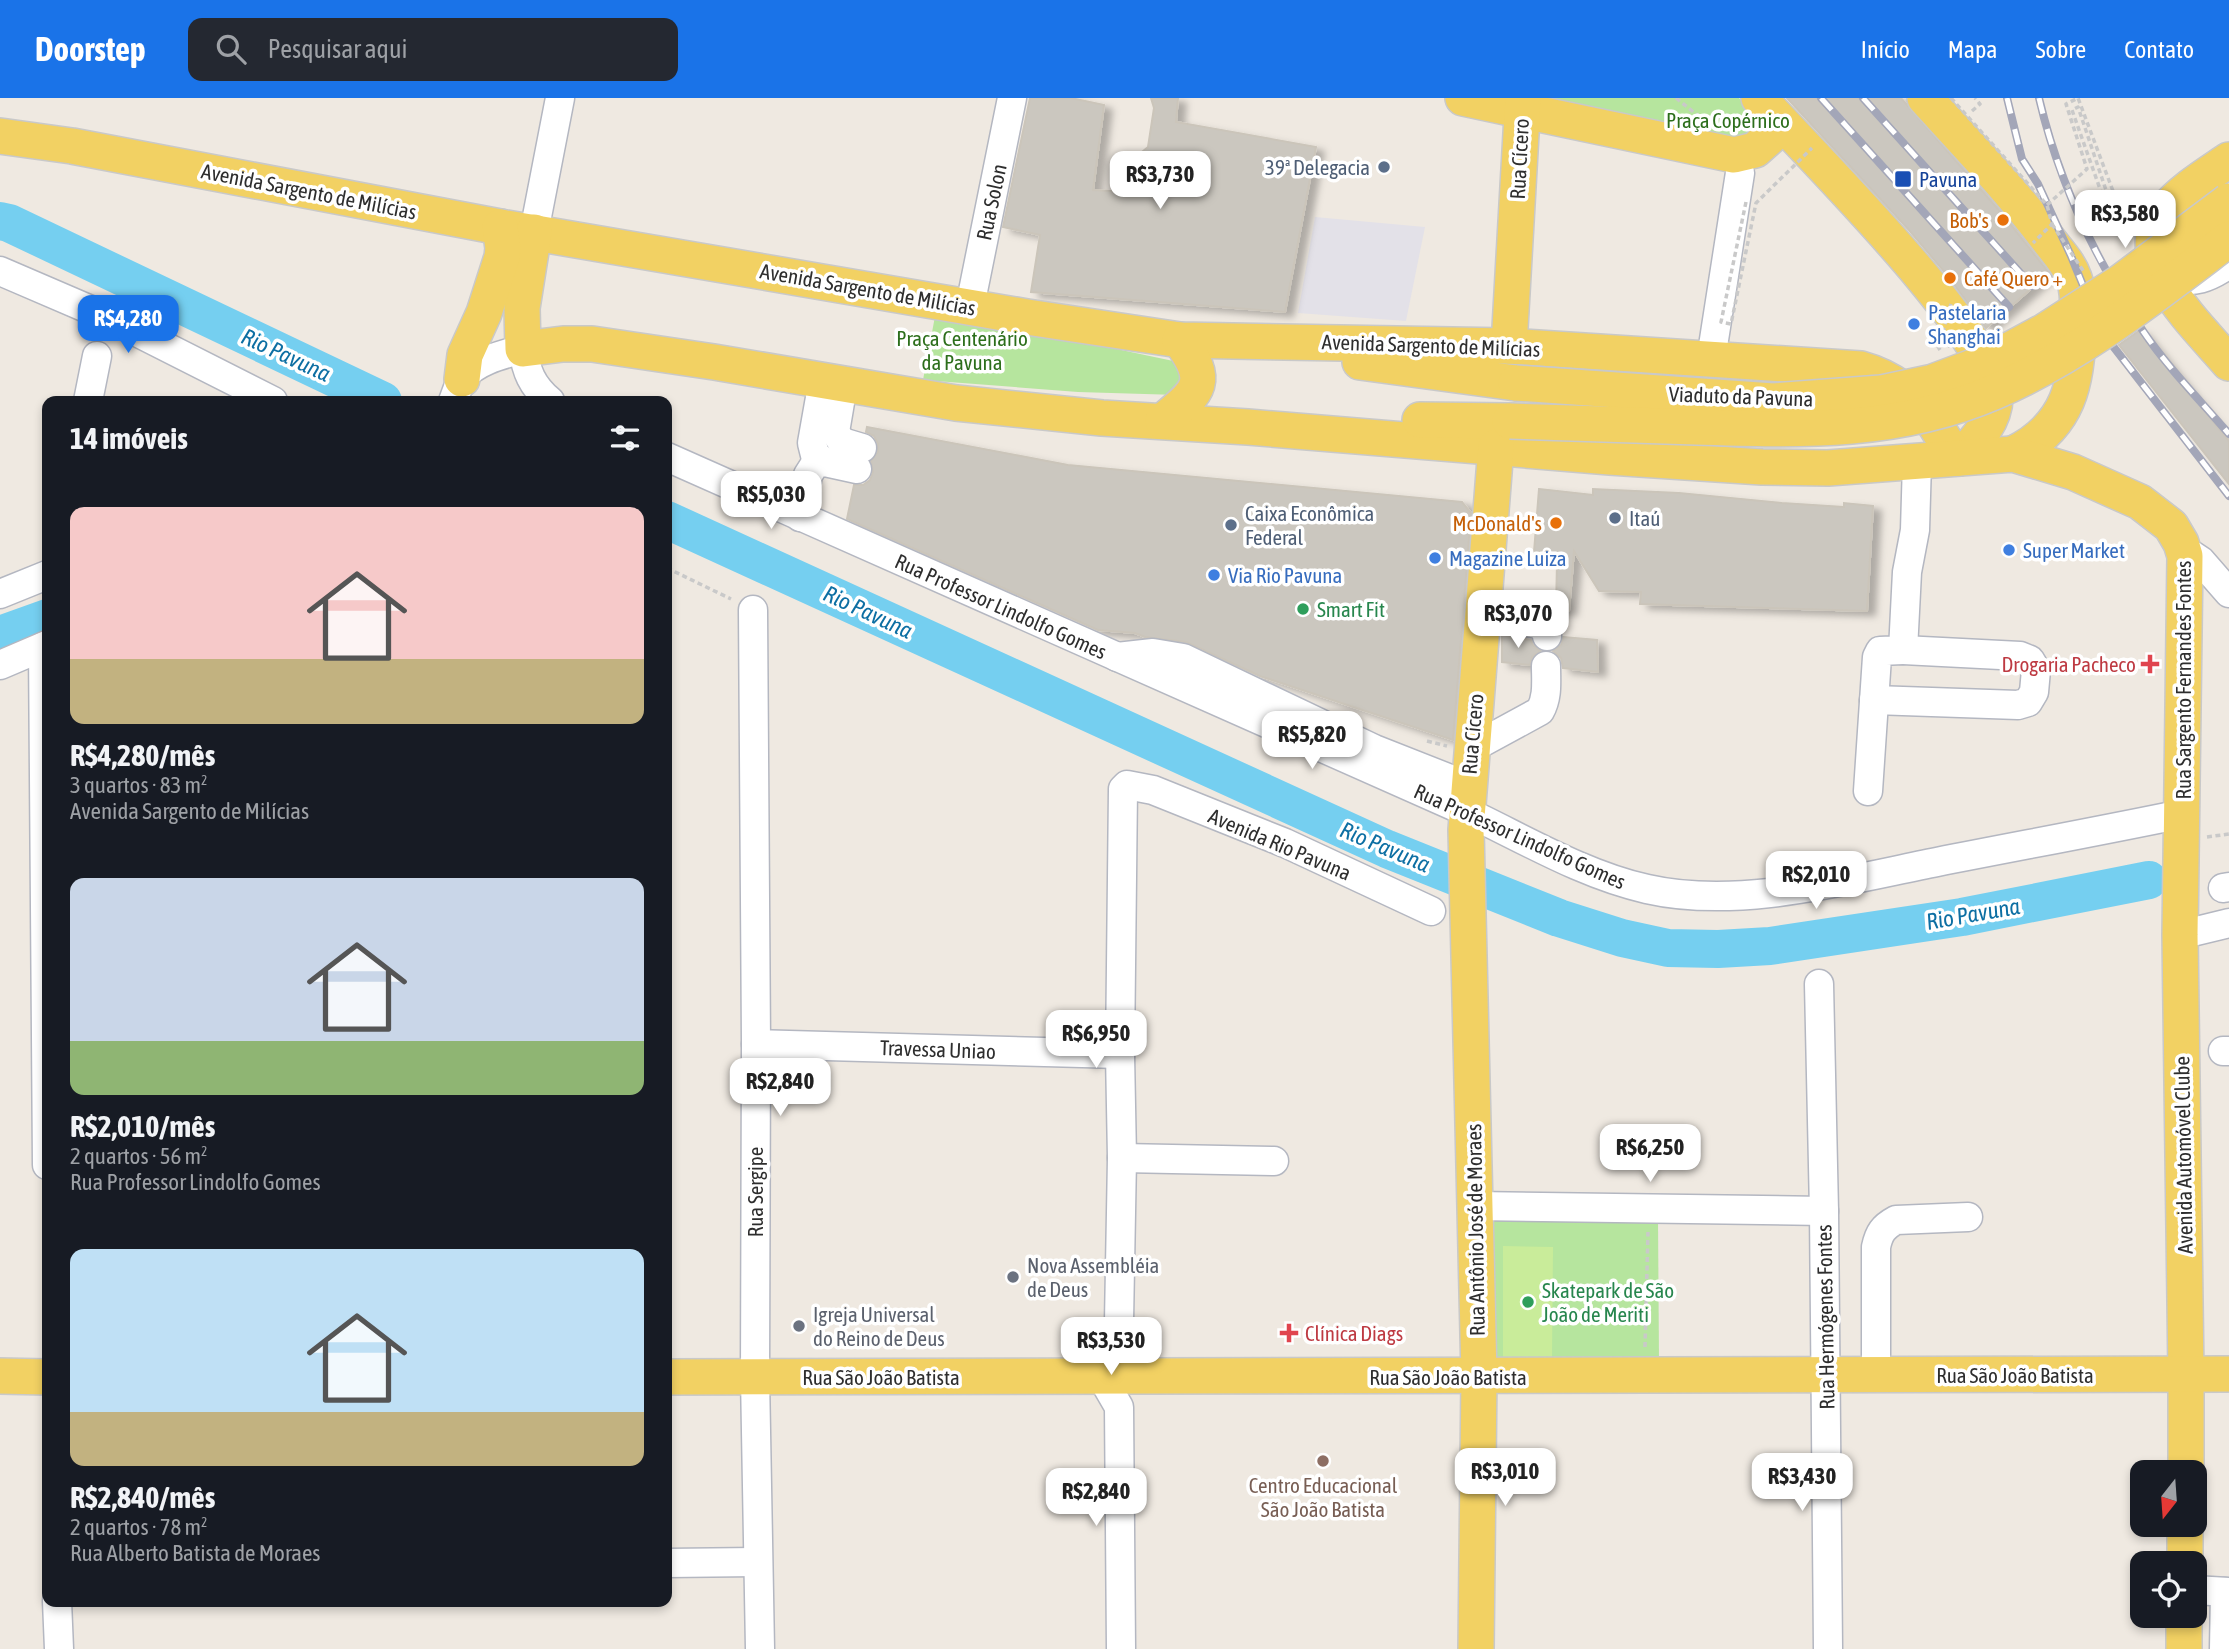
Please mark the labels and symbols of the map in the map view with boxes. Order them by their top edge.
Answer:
park label: Praça Copérnico [1666,108,1790,132]
street label: Rua Cícero [1505,118,1533,200]
pin: R$3,730 [1095,152,1225,211]
place label: 39ª Delegacia [1265,155,1370,179]
street label: Avenida Sargento de Milícias [200,158,418,224]
marker: 39ª Delegacia [1376,159,1392,175]
street label: Rua Solon [971,162,1011,242]
place label: Pavuna [1919,167,1977,191]
marker: Pavuna [1893,169,1913,189]
pin: R$3,580 [2060,190,2190,250]
place label: Bob's [1949,208,1989,232]
marker: Bob's [1995,212,2011,228]
street label: Avenida Sargento de Milícias [758,258,978,320]
place label: Café Quero + [1964,266,2063,290]
marker: Café Quero + [1942,270,1958,286]
pin: R$4,280 [63,296,193,355]
place label: Pastelaria Shanghai [1928,300,2007,348]
marker: Pastelaria Shanghai [1906,316,1922,332]
water label: Rio Pavuna [237,323,335,387]
park label: Praça Centenário da Pavuna [896,326,1028,374]
street label: Avenida Sargento de Milícias [1321,329,1541,361]
street label: Viaduto da Pavuna [1668,381,1814,411]
pin: R$5,030 [706,472,836,531]
place label: Caixa Econômica Federal [1245,501,1374,549]
place label: Itaú [1629,506,1660,530]
marker: Itaú [1607,510,1623,526]
place label: McDonald's [1452,511,1542,535]
marker: McDonald's [1548,515,1564,531]
marker: Caixa Econômica Federal [1223,517,1239,533]
place label: Super Market [2023,538,2125,562]
marker: Super Market [2001,542,2017,558]
place label: Magazine Luiza [1449,546,1567,570]
street label: Rua Professor Lindolfo Gomes [892,548,1110,664]
marker: Magazine Luiza [1427,550,1443,566]
street label: Rua Sargento Fernandes Fontes [2171,561,2195,799]
place label: Via Rio Pavuna [1228,563,1342,587]
marker: Via Rio Pavuna [1206,567,1222,583]
water label: Rio Pavuna [819,580,917,644]
pin: R$3,070 [1453,590,1583,650]
place label: Smart Fit [1317,597,1385,621]
marker: Smart Fit [1295,601,1311,617]
place label: Drogaria Pacheco [2001,652,2136,676]
marker: Drogaria Pacheco [2142,656,2158,672]
street label: Rua Cícero [1457,693,1487,775]
pin: R$5,820 [1247,712,1377,771]
street label: Rua Professor Lindolfo Gomes [1411,778,1629,894]
street label: Avenida Rio Pavuna [1205,803,1355,885]
water label: Rio Pavuna [1336,816,1434,878]
pin: R$2,010 [1751,852,1881,911]
water label: Rio Pavuna [1924,893,2022,935]
pin: R$6,950 [1031,1010,1161,1070]
street label: Travessa Uniao [880,1035,996,1063]
street label: Avenida Automóvel Clube [2169,1056,2197,1254]
pin: R$2,840 [715,1058,845,1118]
street label: Rua Antônio José de Moraes [1461,1124,1489,1336]
pin: R$6,250 [1585,1124,1715,1184]
street label: Rua Sergipe [743,1147,767,1237]
street label: Rua Hermógenes Fontes [1811,1224,1839,1410]
place label: Nova Assembléia de Deus [1027,1253,1159,1301]
marker: Nova Assembléia de Deus [1005,1269,1021,1285]
place label: Skatepark de São João de Meriti [1542,1278,1674,1326]
marker: Skatepark de São João de Meriti [1520,1294,1536,1310]
place label: Igreja Universal do Reino de Deus [813,1302,945,1350]
marker: Igreja Universal do Reino de Deus [791,1318,807,1334]
pin: R$3,530 [1046,1318,1176,1377]
place label: Clínica Diags [1305,1321,1403,1345]
marker: Clínica Diags [1279,1323,1299,1343]
street label: Rua São João Batista [1936,1363,2094,1387]
street label: Rua São João Batista [802,1365,960,1389]
street label: Rua São João Batista [1369,1365,1527,1389]
pin: R$3,010 [1440,1448,1570,1508]
marker: Centro Educacional São João Batista [1315,1453,1331,1469]
pin: R$3,430 [1737,1454,1867,1513]
north arrow [2130,1460,2207,1536]
pin: R$2,840 [1031,1468,1161,1528]
place label: Centro Educacional São João Batista [1249,1473,1398,1521]

